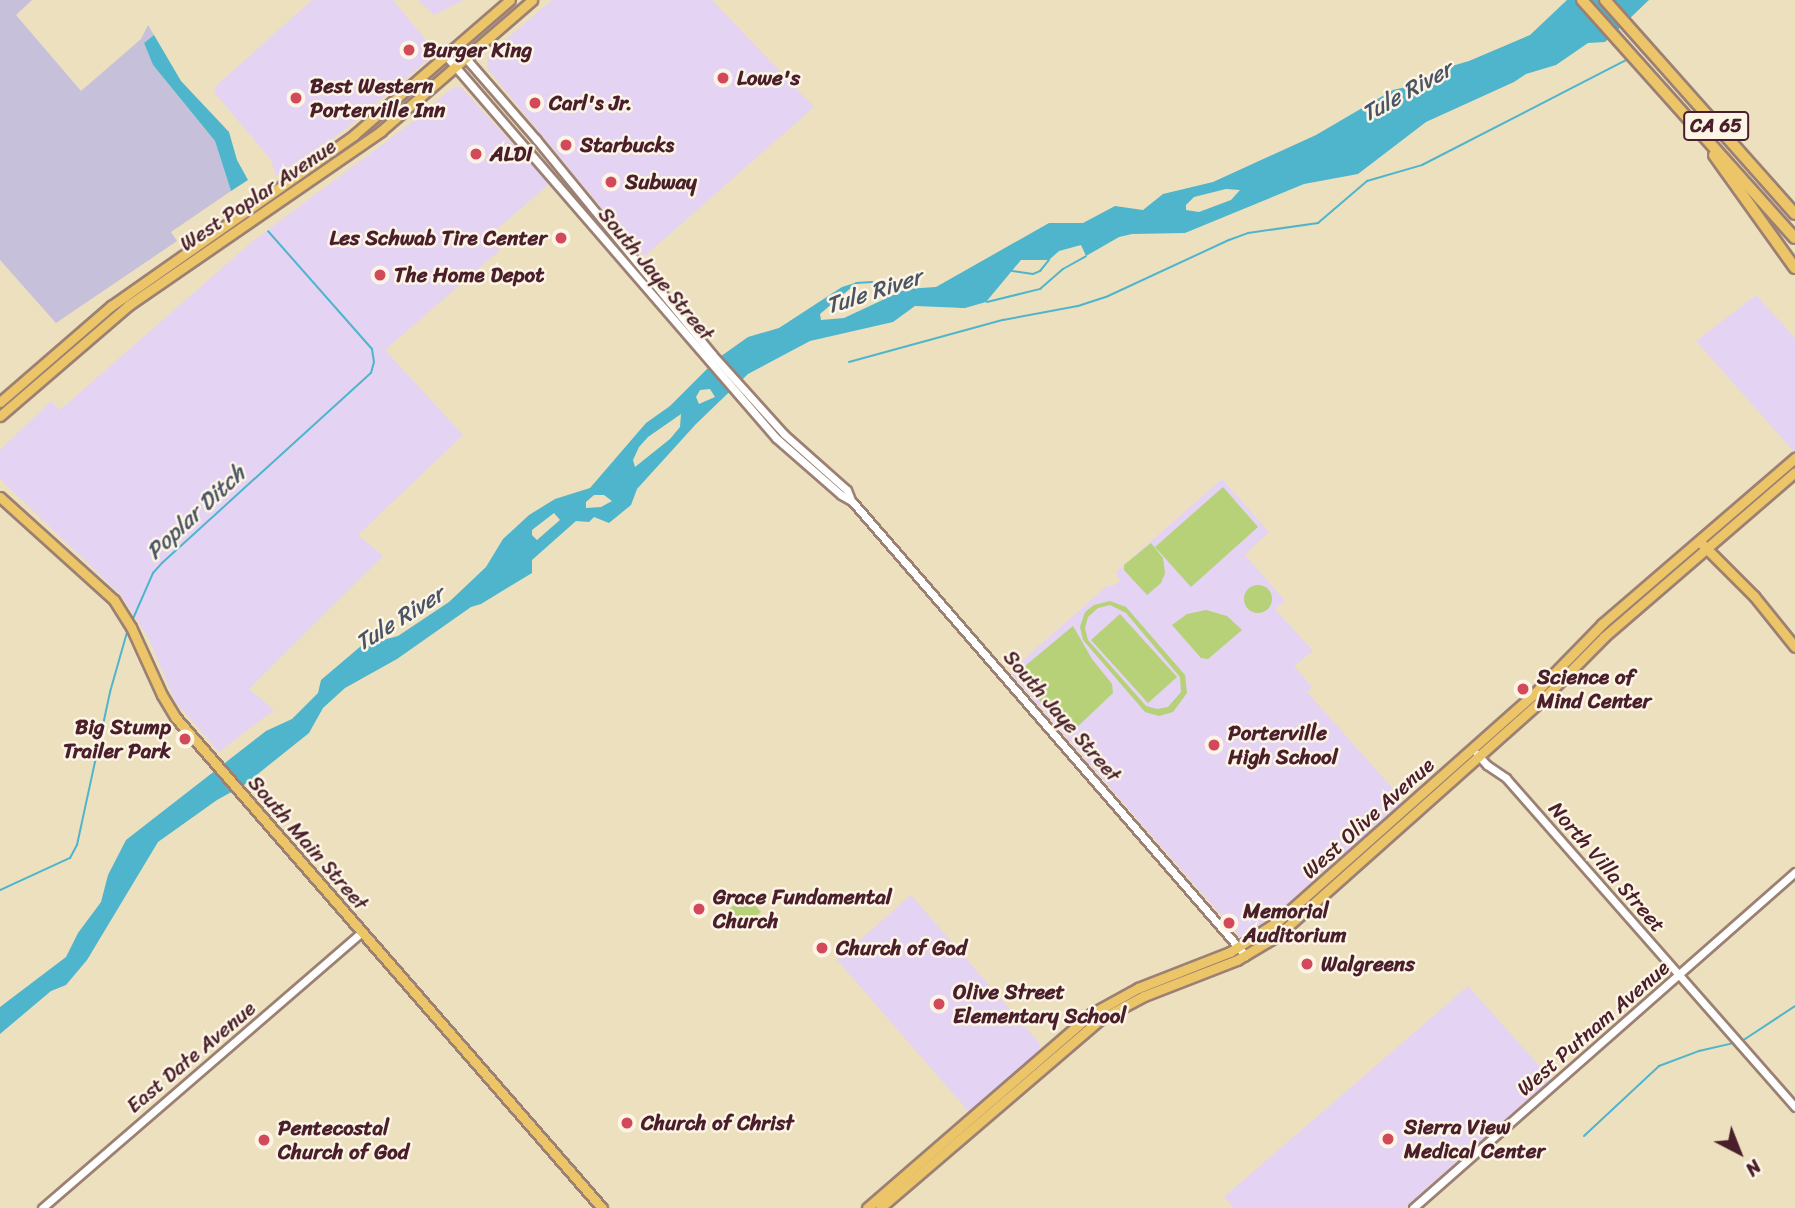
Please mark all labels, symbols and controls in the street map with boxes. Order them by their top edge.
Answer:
place label: Burger King [423,37,532,63]
marker: Burger King [401,42,417,58]
water label: Tule River [1357,56,1457,128]
place label: Lowe's [737,65,800,91]
marker: Lowe's [715,70,731,86]
place label: Best Western Porterville Inn [310,73,445,123]
marker: Best Western Porterville Inn [288,90,304,106]
place label: Carl's Jr. [549,90,632,116]
marker: Carl's Jr. [527,95,543,111]
road number: CA 65 [1683,110,1749,142]
place label: Starbucks [580,132,674,158]
street label: West Poplar Avenue [175,133,341,257]
marker: Starbucks [558,137,574,153]
place label: ALDI [490,141,533,167]
marker: ALDI [468,146,484,162]
place label: Subway [625,169,697,195]
marker: Subway [603,174,619,190]
street label: South Jaye Street [592,201,720,347]
place label: Les Schwab Tire Center [329,225,547,251]
marker: Les Schwab Tire Center [553,230,569,246]
place label: The Home Depot [394,262,545,288]
water label: Tule River [822,263,926,321]
marker: The Home Depot [372,267,388,283]
water label: Poplar Ditch [141,460,251,566]
water label: Tule River [350,581,450,657]
street label: South Jaye Street [997,644,1127,788]
place label: Science of Mind Center [1537,664,1652,714]
marker: Science of Mind Center [1515,681,1531,697]
place label: Big Stump Trailer Park [63,714,171,764]
place label: Porterville High School [1228,720,1338,770]
marker: Big Stump Trailer Park [177,731,193,747]
marker: Porterville High School [1206,737,1222,753]
street label: West Olive Avenue [1297,752,1439,884]
street label: South Main Street [242,770,374,916]
street label: North Villa Street [1543,796,1671,938]
place label: Grace Fundamental Church [713,884,891,934]
place label: Memorial Auditorium [1243,898,1346,948]
marker: Grace Fundamental Church [691,901,707,917]
marker: Memorial Auditorium [1221,915,1237,931]
place label: Church of God [836,935,967,961]
marker: Church of God [814,940,830,956]
place label: Walgreens [1321,951,1415,977]
street label: West Putnam Avenue [1511,955,1675,1101]
marker: Walgreens [1299,956,1315,972]
place label: Olive Street Elementary School [953,979,1126,1029]
street label: East Date Avenue [121,995,261,1119]
marker: Olive Street Elementary School [931,996,947,1012]
place label: Church of Christ [641,1110,794,1136]
place label: Sierra View Medical Center [1404,1114,1545,1164]
place label: Pentecostal Church of God [278,1115,409,1165]
marker: Church of Christ [619,1115,635,1131]
north arrow [1704,1117,1774,1187]
marker: Sierra View Medical Center [1378,1129,1398,1149]
marker: Pentecostal Church of God [256,1132,272,1148]
text: N [1737,1151,1769,1185]

